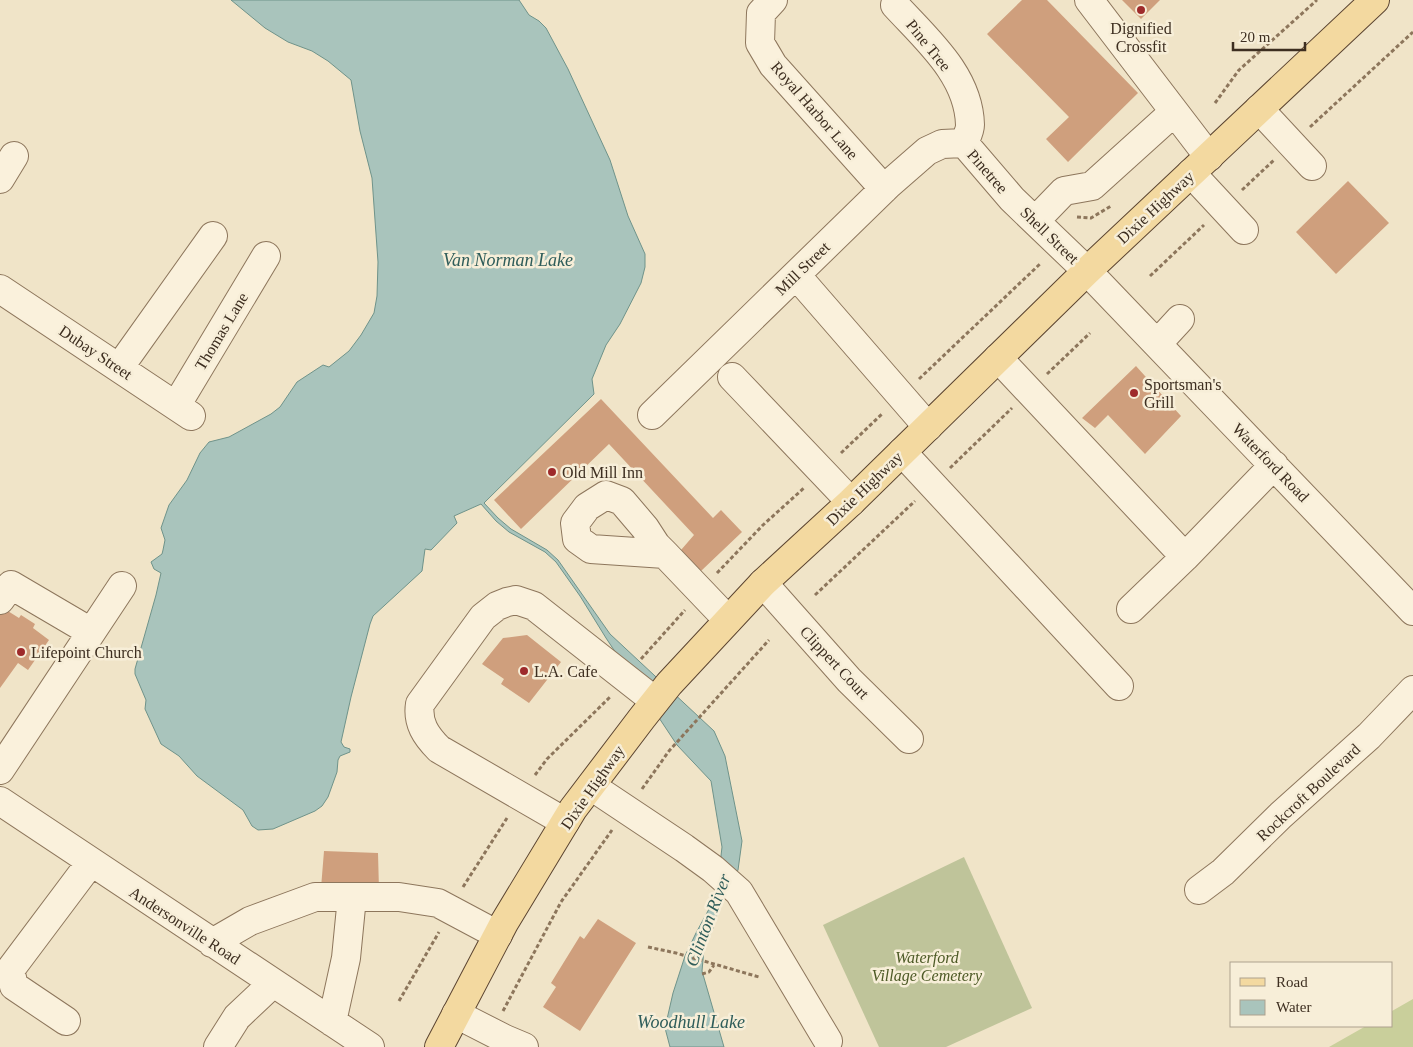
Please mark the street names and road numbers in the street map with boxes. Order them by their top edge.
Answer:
street label: Pine Tree [903,16,954,74]
street label: Royal Harbor Lane [767,58,862,163]
street label: Pinetree [964,146,1011,197]
street label: Dixie Highway [1114,168,1198,248]
street label: Shell Street [1017,203,1083,268]
street label: Mill Street [772,238,833,298]
street label: Thomas Lane [192,289,251,373]
street label: Dubay Street [56,322,136,384]
street label: Waterford Road [1229,420,1312,505]
street label: Dixie Highway [823,448,906,529]
street label: Clippert Court [796,623,873,703]
street label: Rockcroft Boulevard [1253,740,1363,844]
street label: Dixie Highway [557,742,628,833]
street label: Andersonville Road [126,883,243,968]

